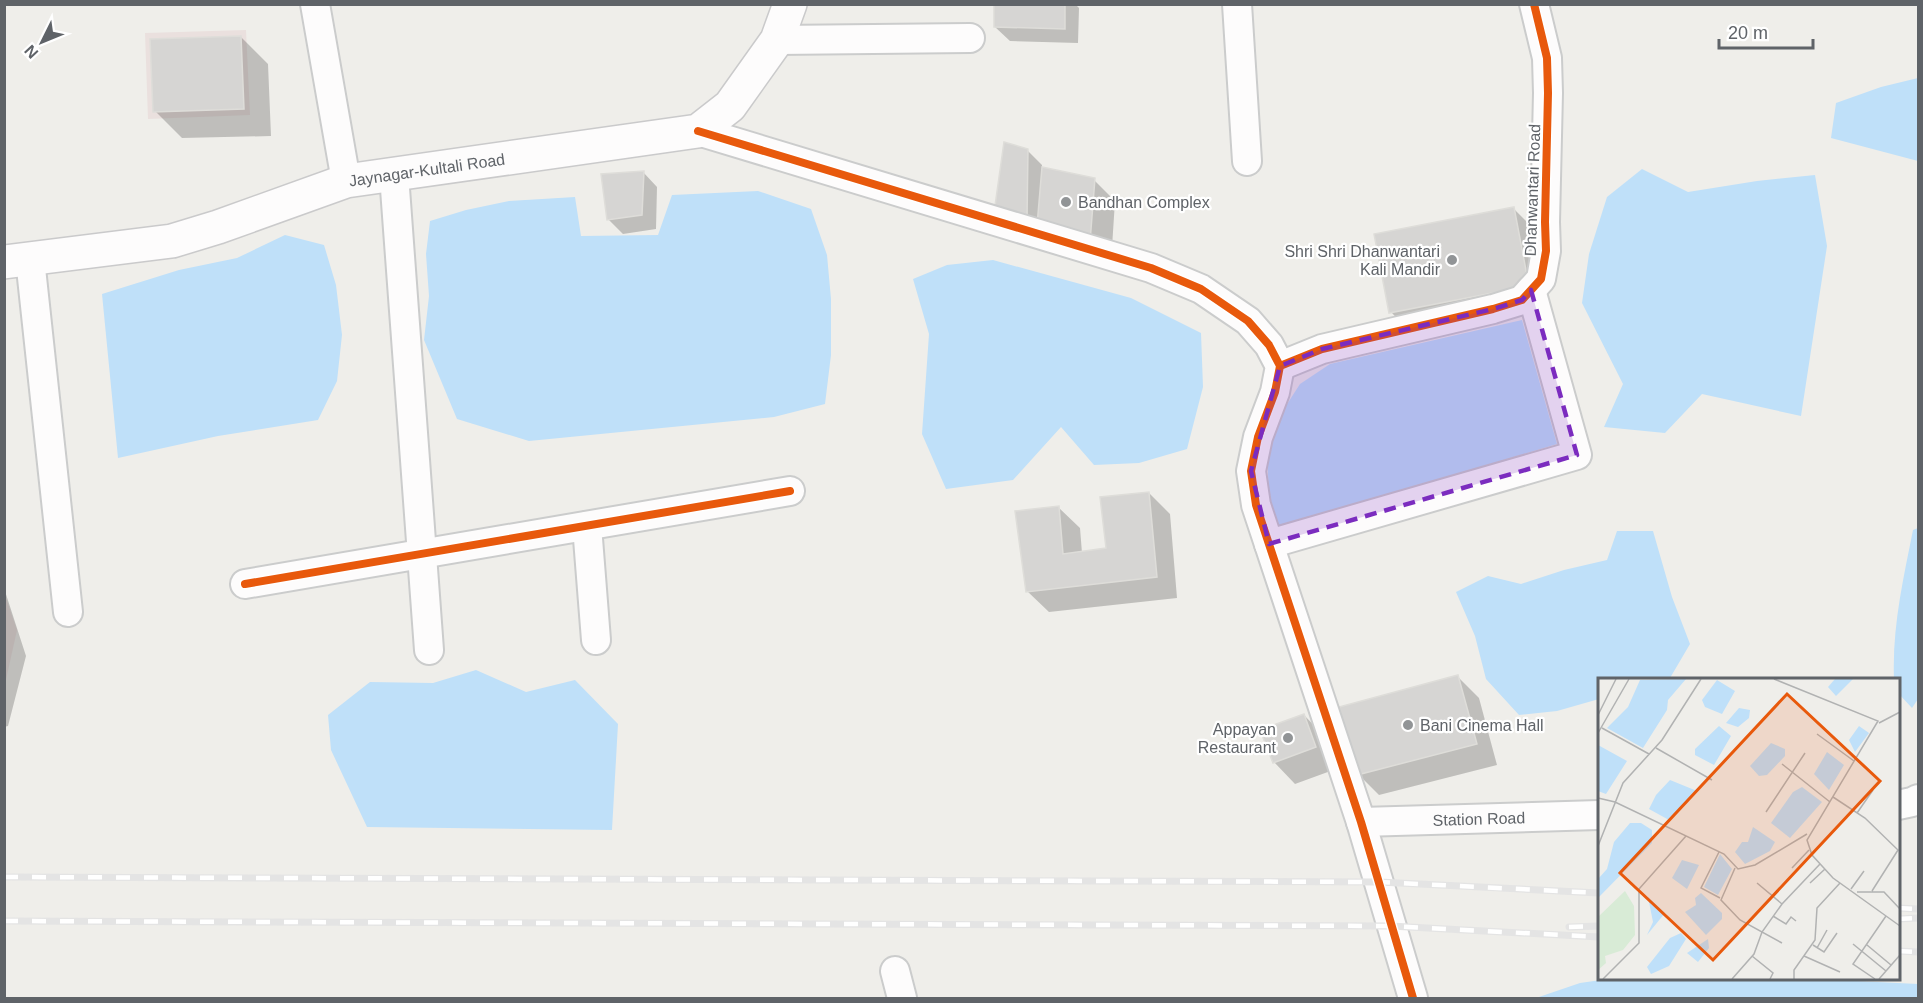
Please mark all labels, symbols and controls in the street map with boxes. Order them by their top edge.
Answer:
north arrow [12,12,72,72]
scale bar [1719,12,1814,50]
text: 20 m [1728,23,1768,43]
text: N [21,42,42,62]
street label: Dhanwantari Road [1522,123,1543,257]
street label: Jaynagar-Kultali Road [348,151,506,190]
place label: Bandhan Complex [1078,194,1210,211]
marker: Bandhan Complex [1059,195,1073,209]
place label: Shri Shri Dhanwantari Kali Mandir [1284,243,1441,278]
marker: Shri Shri Dhanwantari Kali Mandir [1445,253,1459,267]
inset map [1598,678,1899,979]
place label: Bani Cinema Hall [1420,717,1544,734]
marker: Bani Cinema Hall [1401,718,1415,732]
place label: Appayan Restaurant [1198,721,1277,756]
marker: Appayan Restaurant [1281,731,1295,745]
street label: Station Road [1432,809,1525,829]

